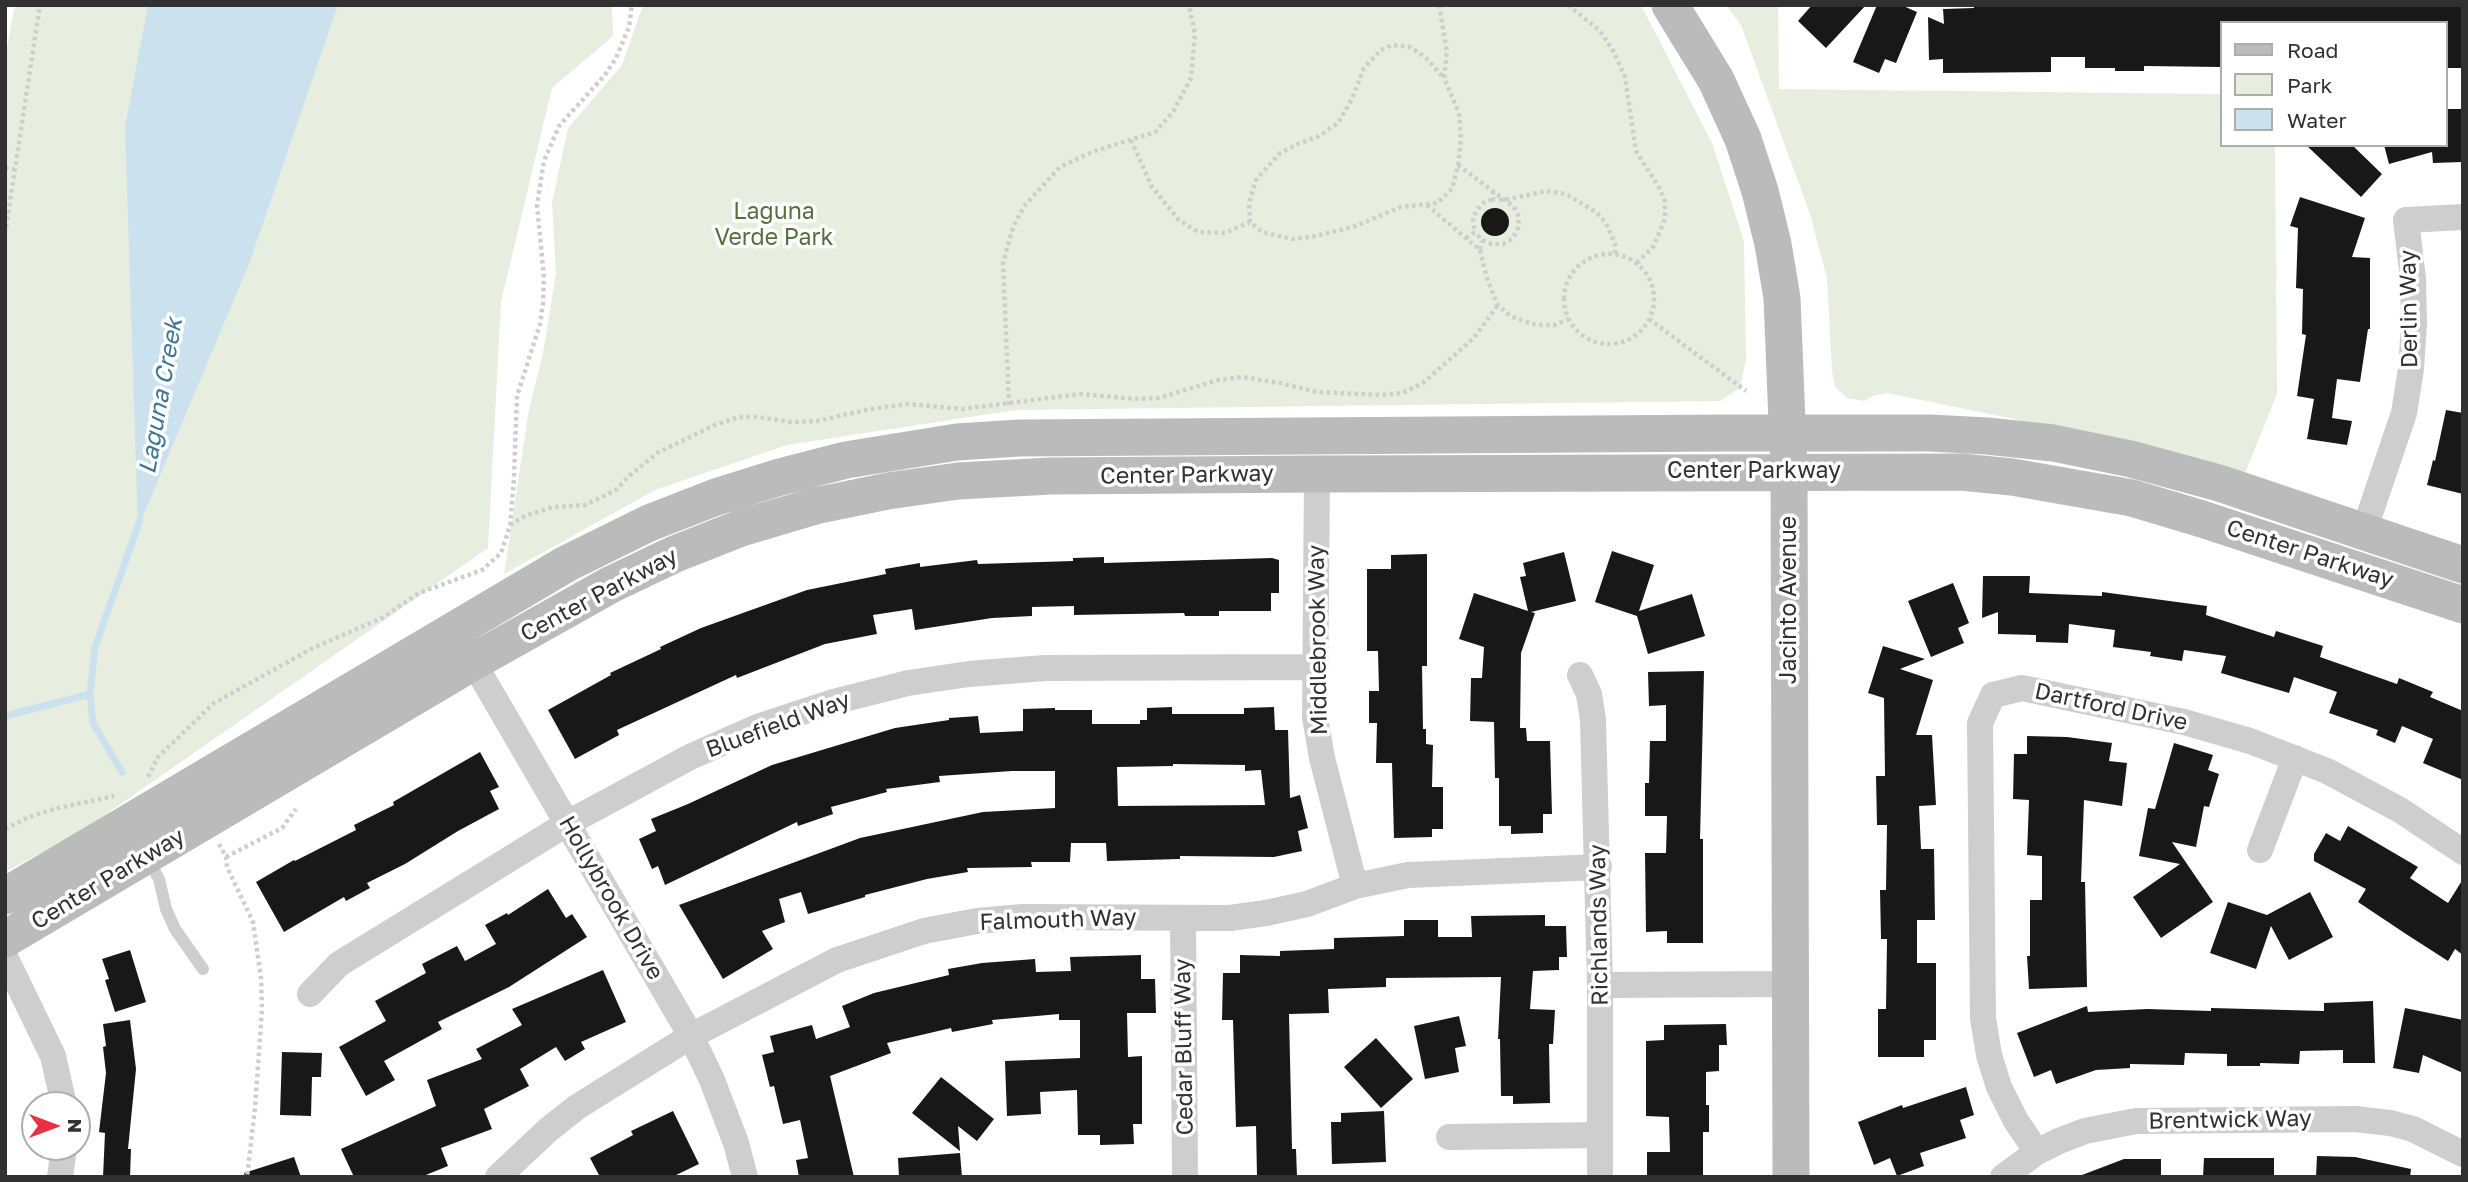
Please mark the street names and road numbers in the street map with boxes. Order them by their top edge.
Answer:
street label: Derlin Way [2394,250,2424,368]
street label: Center Parkway [1667,457,1841,485]
street label: Center Parkway [1100,460,1274,490]
street label: Center Parkway [2223,514,2397,594]
street label: Jacinto Avenue [1775,516,1803,684]
street label: Center Parkway [516,542,682,648]
street label: Middlebrook Way [1303,545,1333,735]
street label: Dartford Drive [2032,677,2190,737]
street label: Bluefield Way [702,686,854,764]
street label: Hollybrook Drive [553,811,669,985]
street label: Center Parkway [26,822,190,936]
street label: Richlands Way [1584,844,1614,1006]
street label: Falmouth Way [979,903,1137,937]
street label: Cedar Bluff Way [1169,958,1199,1136]
street label: Brentwick Way [2148,1105,2312,1135]

